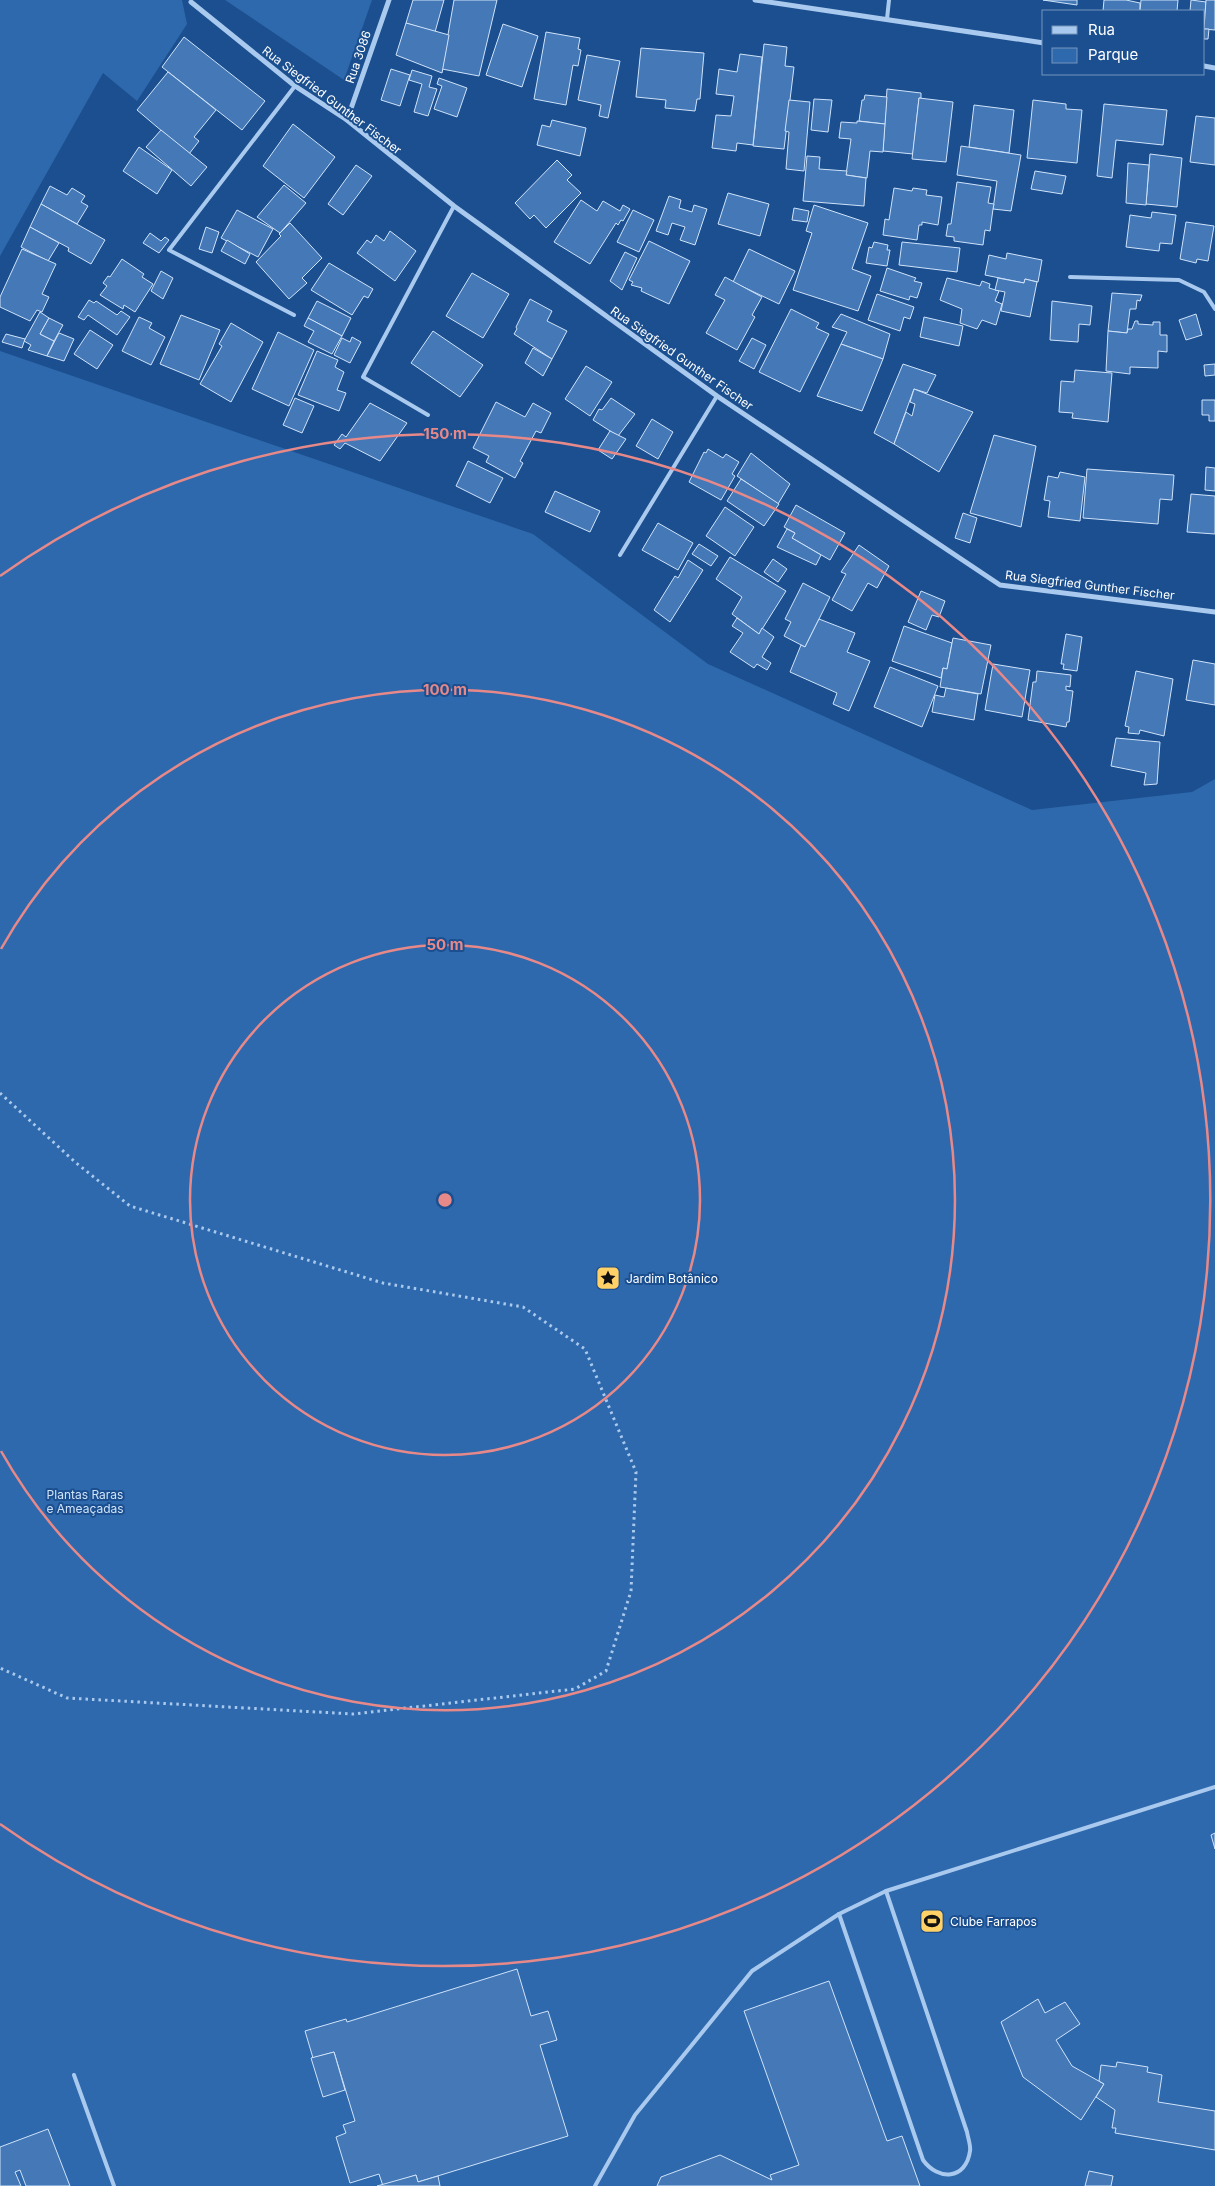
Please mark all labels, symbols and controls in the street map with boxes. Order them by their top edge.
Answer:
legend [1042,10,1205,75]
text: Rua [1088,20,1115,39]
street label: Rua 3086 [342,29,374,85]
street label: Rua Siegfried Gunther Fischer [259,43,405,158]
text: Parque [1088,45,1138,64]
street label: Rua Siegfried Gunther Fischer [608,303,757,413]
text: 150 m [423,424,467,443]
street label: Rua Siegfried Gunther Fischer [1004,567,1176,603]
text: 100 m [423,680,467,699]
text: 50 m [427,935,463,954]
centre of rings [436,1191,454,1209]
place icon: Jardim Botânico [595,1265,621,1291]
place label: Jardim Botânico [626,1271,718,1286]
park label: Plantas Raras e Ameaçadas [46,1487,124,1516]
sports icon: Clube Farrapos [919,1908,945,1934]
place label: Clube Farrapos [950,1914,1037,1929]

